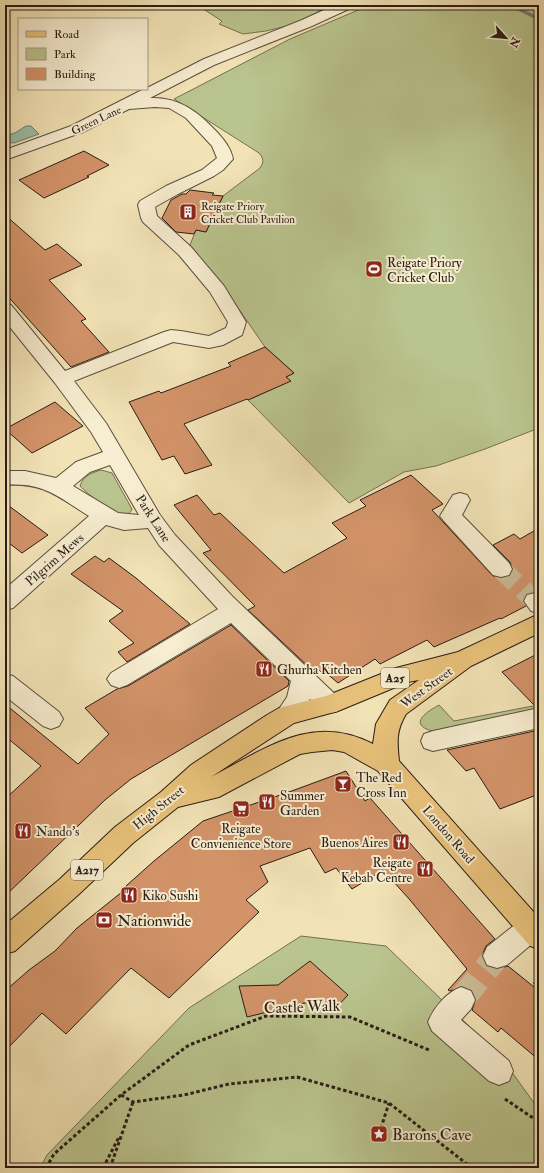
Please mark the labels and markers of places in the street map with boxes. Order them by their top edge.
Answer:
place label: Reigate Priory Cricket Club Pavilion [201,200,295,226]
building icon: Reigate Priory Cricket Club Pavilion [178,202,198,222]
place label: Reigate Priory Cricket Club [387,255,462,286]
sports icon: Reigate Priory Cricket Club [364,259,384,279]
restaurant icon: Ghurha Kitchen [254,659,274,679]
place label: Ghurha Kitchen [277,662,362,678]
place label: The Red Cross Inn [356,770,407,801]
bar icon: The Red Cross Inn [333,774,353,794]
place label: Summer Garden [280,788,324,819]
restaurant icon: Summer Garden [257,792,277,812]
supermarket icon: Reigate Convienience Store [231,799,251,819]
restaurant icon: Nando's [13,821,33,841]
place label: Reigate Convienience Store [191,821,292,852]
place label: Nando's [36,824,80,840]
restaurant icon: Buenos Aires [391,832,411,852]
place label: Buenos Aires [321,835,389,851]
place label: Reigate Kebab Centre [341,855,413,886]
restaurant icon: Reigate Kebab Centre [415,859,435,879]
restaurant icon: Kiko Sushi [119,885,139,905]
place label: Kiko Sushi [142,888,199,904]
bank icon: Nationwide [94,910,114,930]
place label: Nationwide [117,911,192,931]
place icon: Barons Cave [369,1124,389,1144]
place label: Barons Cave [392,1125,472,1145]

